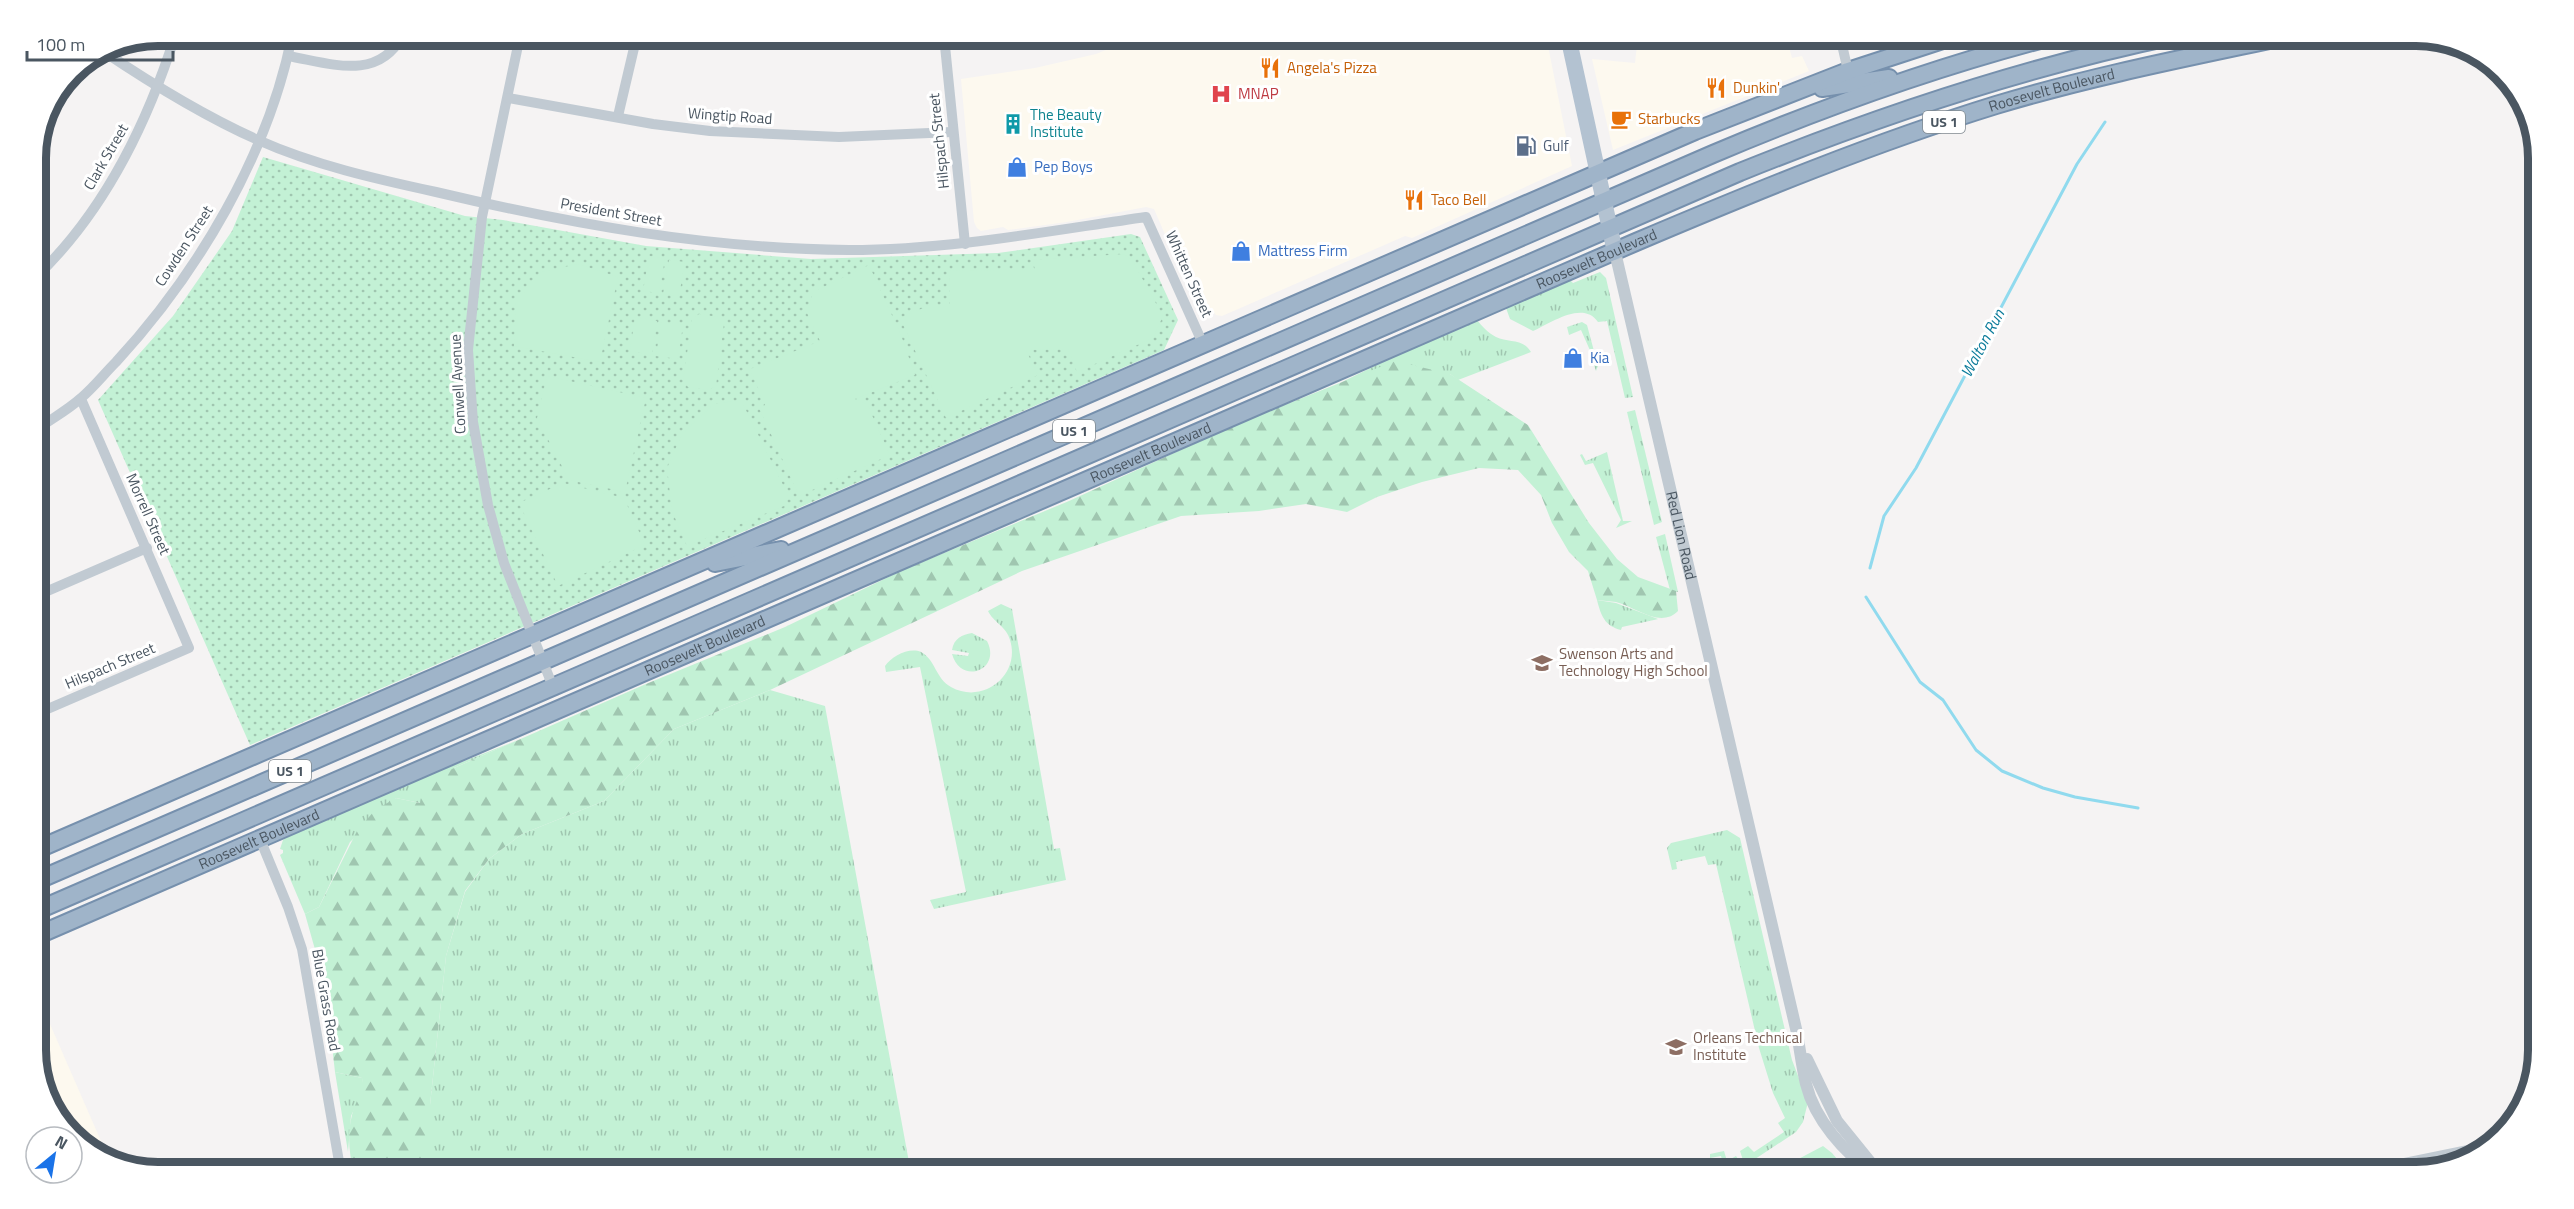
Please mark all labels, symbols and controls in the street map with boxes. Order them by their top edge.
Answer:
scale bar [27,24,172,62]
text: 100 m [36,31,85,58]
restaurant icon: Angela's Pizza [1258,56,1282,80]
place label: Angela's Pizza [1287,56,1377,79]
street label: Roosevelt Boulevard [1986,62,2117,118]
restaurant icon: Dunkin' [1704,76,1728,100]
place label: Dunkin' [1733,76,1780,99]
hospital icon: MNAP [1209,82,1233,106]
place label: MNAP [1238,82,1279,105]
street label: Hilspach Street [922,91,955,190]
street label: Wingtip Road [687,101,773,130]
place label: The Beauty Institute [1030,103,1102,143]
cafe icon: Starbucks [1609,107,1633,131]
place label: Starbucks [1638,107,1701,130]
road number: US 1 [1923,111,1965,133]
building icon: The Beauty Institute [1001,112,1025,136]
street label: Clark Street [77,119,134,194]
fuel station icon: Gulf [1514,134,1538,158]
place label: Gulf [1543,134,1569,157]
shop icon: Pep Boys [1005,155,1029,179]
place label: Pep Boys [1034,155,1093,178]
restaurant icon: Taco Bell [1402,188,1426,212]
place label: Taco Bell [1431,188,1487,211]
street label: President Street [559,191,664,232]
street label: Cowden Street [149,200,219,291]
street label: Roosevelt Boulevard [1532,222,1660,295]
street label: Whitten Street [1160,227,1219,322]
shop icon: Mattress Firm [1229,239,1253,263]
place label: Mattress Firm [1258,239,1347,262]
water label: Walton Run [1954,304,2010,381]
street label: Conwell Avenue [443,333,472,435]
shop icon: Kia [1561,346,1585,370]
place label: Kia [1590,346,1610,369]
street label: Roosevelt Boulevard [1086,416,1215,488]
road number: US 1 [1053,420,1095,442]
street label: Morrell Street [120,469,177,559]
street label: Red Lion Road [1660,489,1703,582]
street label: Roosevelt Boulevard [640,609,769,682]
street label: Hilspach Street [61,636,159,695]
place label: Swenson Arts and Technology High School [1559,642,1708,682]
school or university icon: Swenson Arts and Technology High School [1530,651,1554,675]
road number: US 1 [269,760,311,782]
street label: Roosevelt Boulevard [195,802,323,875]
street label: Blue Grass Road [306,947,347,1053]
place label: Orleans Technical Institute [1693,1026,1803,1066]
school or university icon: Orleans Technical Institute [1664,1035,1688,1059]
north arrow [24,1125,84,1185]
text: N [51,1129,72,1155]

